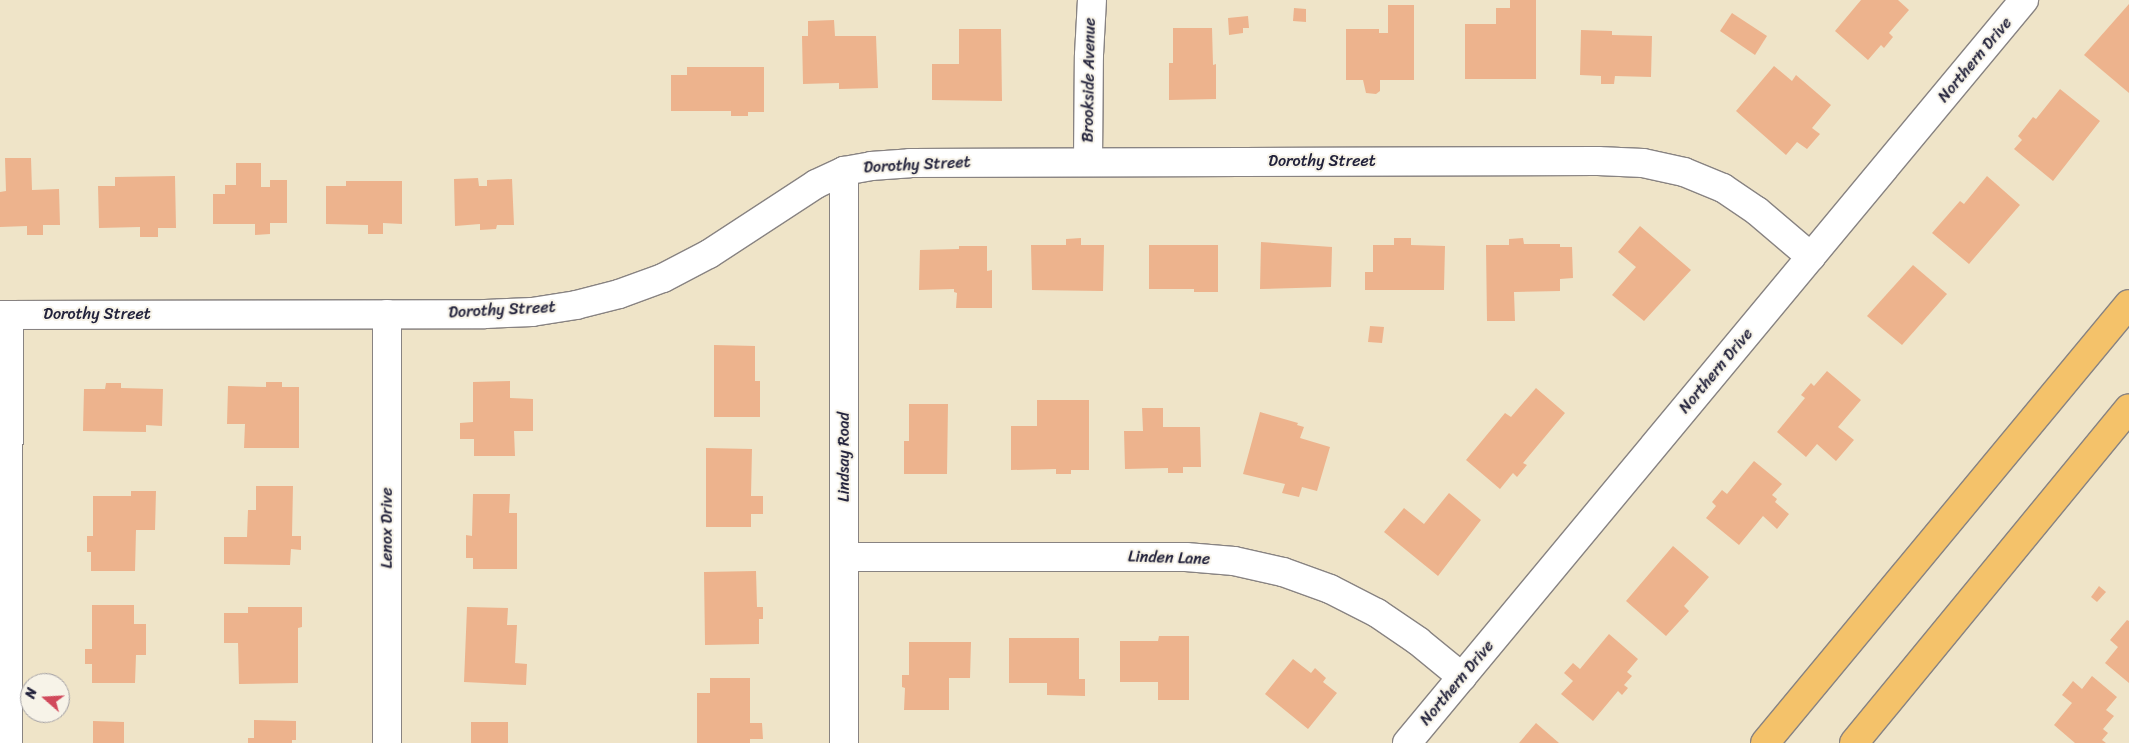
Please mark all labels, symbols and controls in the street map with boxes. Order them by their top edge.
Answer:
street label: Northern Drive [1934,14,2016,106]
street label: Brookside Avenue [1078,18,1100,142]
street label: Dorothy Street [1269,151,1375,171]
street label: Dorothy Street [863,153,971,177]
street label: Dorothy Street [448,298,556,322]
street label: Dorothy Street [44,304,150,324]
street label: Northern Drive [1675,325,1757,417]
street label: Lindsay Road [834,412,854,502]
street label: Lenox Drive [377,488,397,568]
street label: Linden Lane [1128,547,1210,569]
street label: Northern Drive [1416,637,1498,729]
north arrow [20,673,70,723]
text: N [18,685,45,702]

